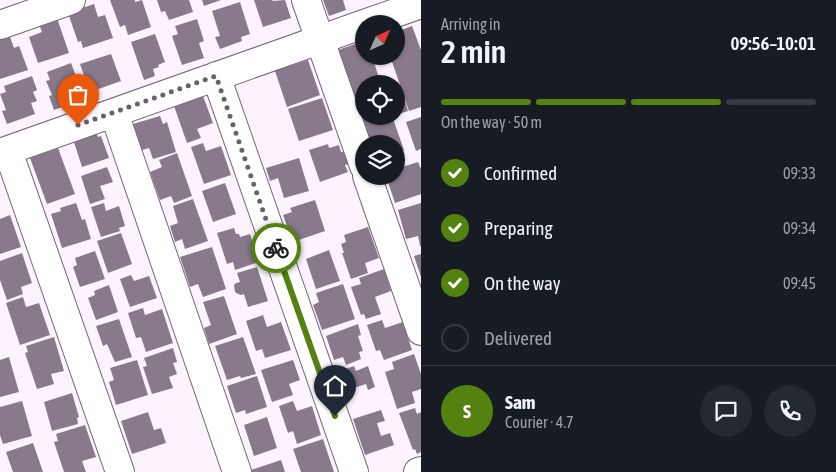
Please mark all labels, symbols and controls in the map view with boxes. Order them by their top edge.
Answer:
north arrow [355,15,405,65]
map controls [355,15,405,185]
text: Arriving in [441,15,501,33]
text: 09:56–10:01 [730,32,816,54]
text: 2 min [441,33,506,70]
pin [57,74,99,125]
button: locate [355,75,405,125]
icon: bag [64,81,92,109]
text: On the way · 50 m [441,113,542,131]
button: layers [355,135,405,185]
icon: check [441,159,469,187]
text: Confirmed [484,162,557,184]
text: 09:33 [783,164,816,182]
icon: check [441,214,469,242]
text: Preparing [484,217,553,239]
text: 09:34 [783,219,816,237]
courier [251,223,301,273]
icon: bike [262,234,290,262]
icon: check [441,269,469,297]
text: On the way [484,272,561,294]
text: 09:45 [783,274,816,292]
text: Delivered [484,327,552,349]
pin [314,365,356,416]
icon: home [321,372,349,400]
button: chat [700,385,752,437]
button: phone [764,385,816,437]
text: Sam [505,391,536,413]
text: S [463,400,471,422]
text: Courier · 4.7 [505,413,574,431]

